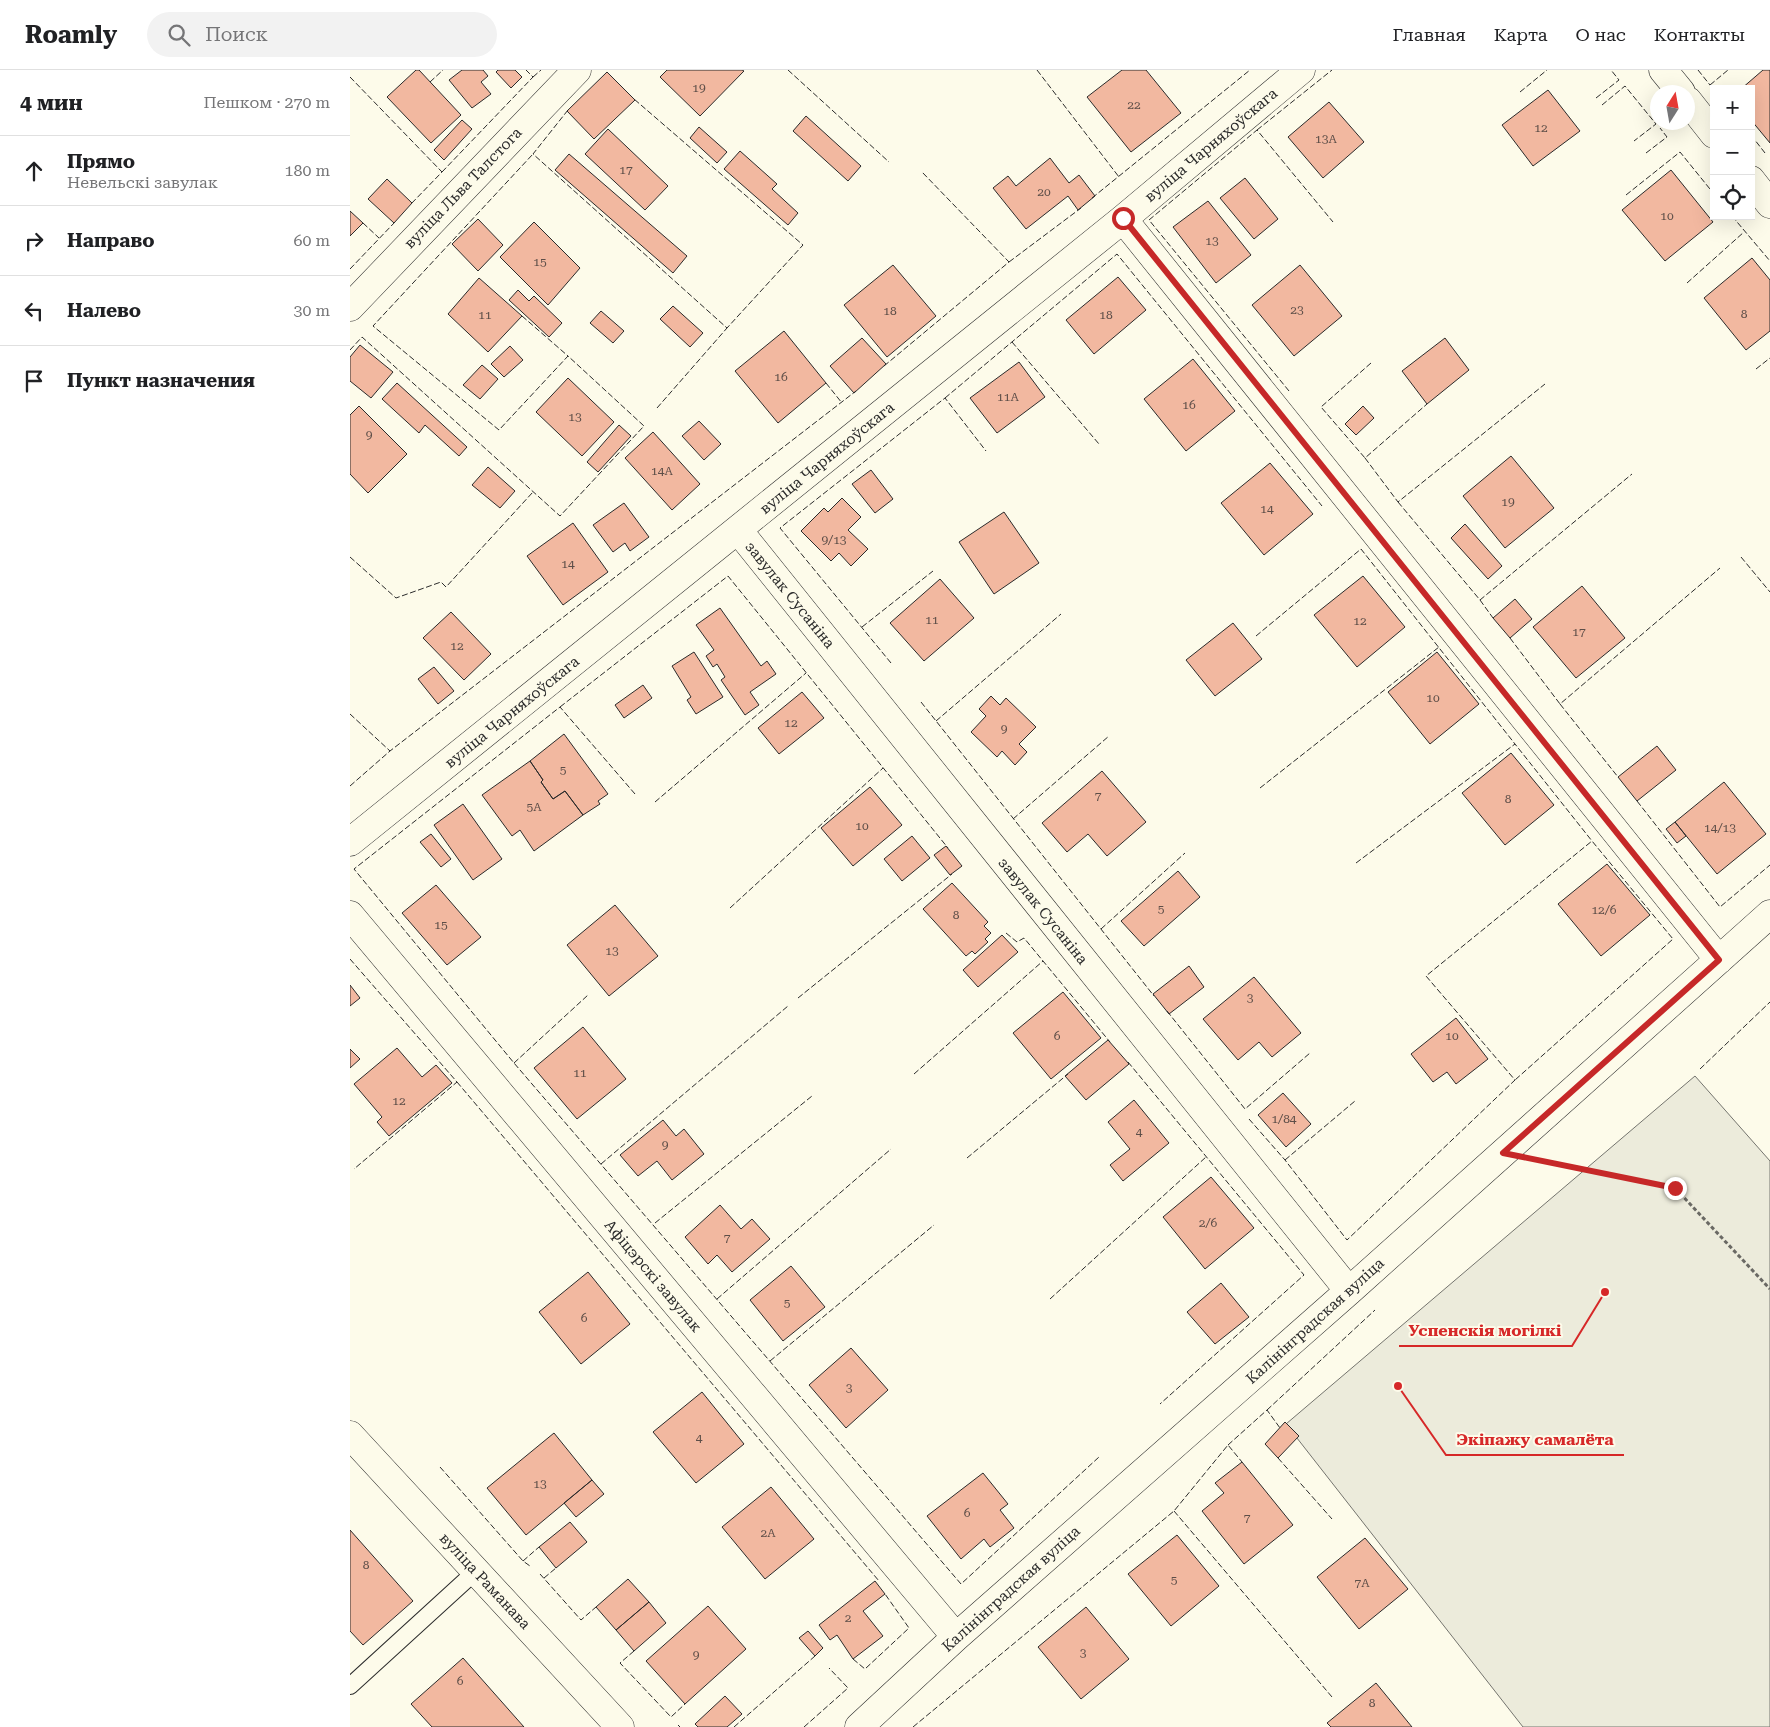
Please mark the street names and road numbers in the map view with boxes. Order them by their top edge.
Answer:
street label: вуліца Чарняхоўскага [1141,84,1281,206]
street label: вуліца Льва Талстога [400,124,526,252]
street label: вуліца Чарняхоўскага [756,398,898,518]
street label: завулак Сусаніна [741,538,839,652]
street label: вуліца Чарняхоўскага [441,652,583,772]
street label: завулак Сусаніна [994,854,1092,968]
street label: Афіцэрскі завулак [601,1216,706,1336]
street label: Калінінградская вуліца [1242,1254,1388,1388]
street label: Калінінградская вуліца [938,1522,1084,1656]
street label: вуліца Раманава [436,1529,534,1633]

